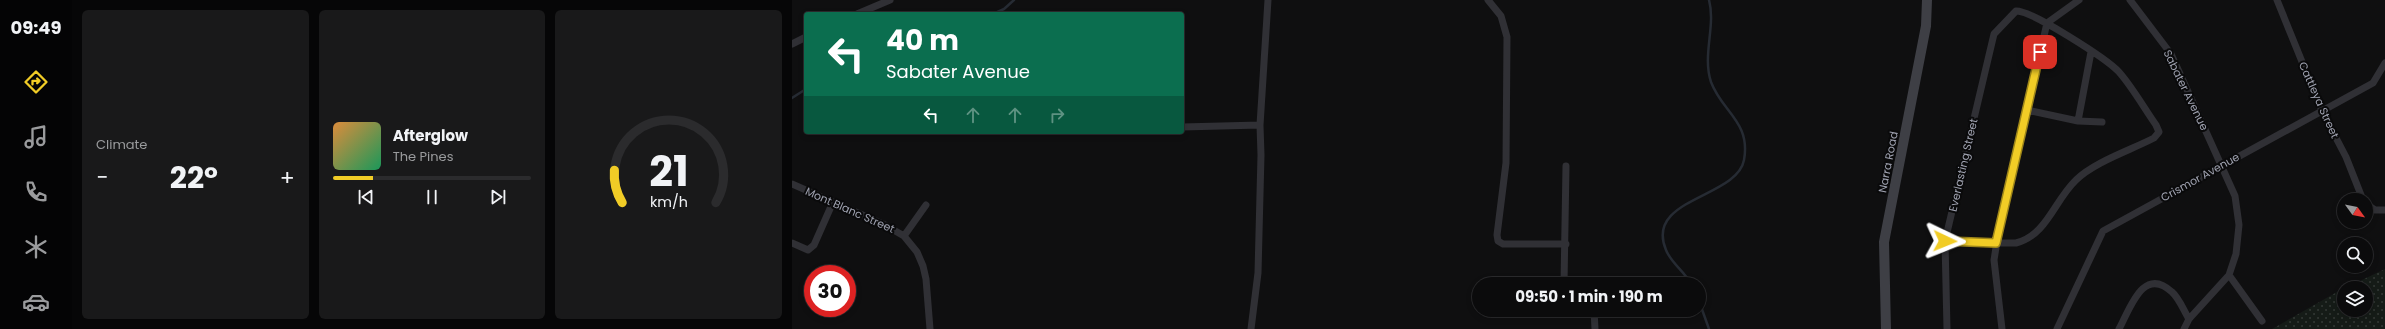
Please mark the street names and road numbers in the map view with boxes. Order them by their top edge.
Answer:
street label: Sabater Avenue [2160,47,2213,133]
street label: Cattleya Street [2295,59,2343,141]
street label: Everlasting Street [1945,117,1981,213]
street label: Narra Road [1874,130,1902,194]
street label: Crismor Avenue [2158,149,2242,205]
street label: Mont Blanc Street [803,183,897,237]

